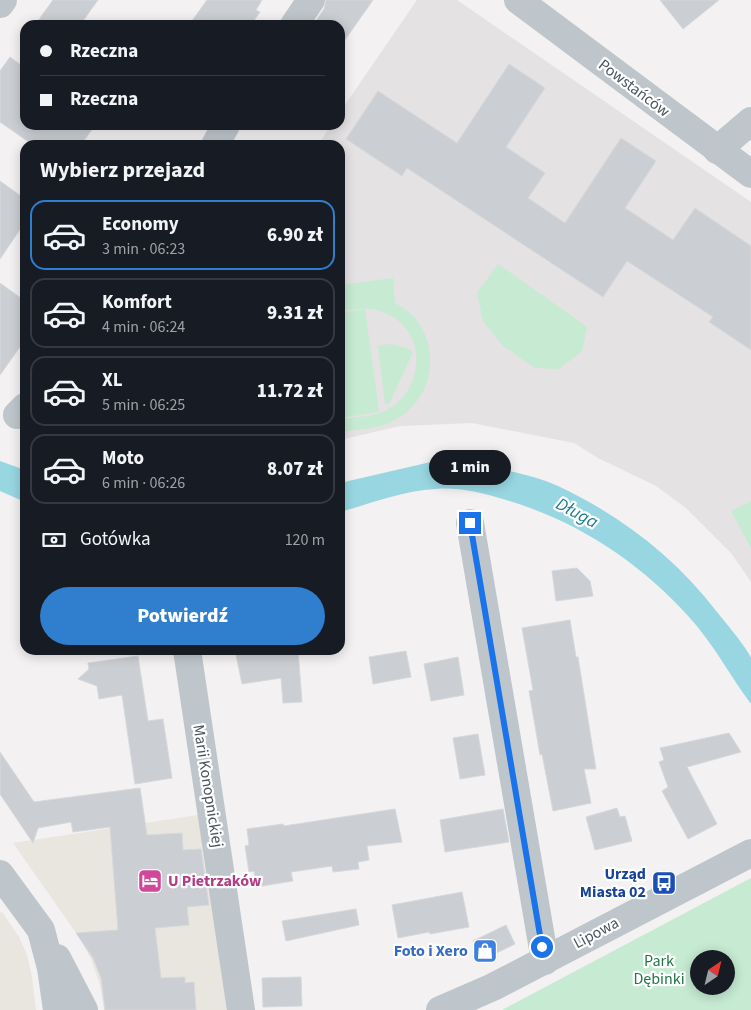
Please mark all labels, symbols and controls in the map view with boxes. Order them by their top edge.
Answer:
text: Rzeczna [70,38,138,65]
street label: Powstańców [594,54,675,122]
text: Rzeczna [70,86,138,113]
text: Wybierz przejazd [40,154,205,186]
text: Economy [102,211,179,238]
icon: car [42,213,87,258]
text: 6.90 zł [267,222,323,249]
text: 3 min · 06:23 [102,238,185,260]
text: Komfort [102,289,172,316]
icon: car [42,291,87,336]
text: 9.31 zł [267,300,323,327]
text: 4 min · 06:24 [102,316,185,338]
text: XL [102,367,123,394]
icon: car [42,369,87,414]
text: 11.72 zł [257,378,323,405]
text: 5 min · 06:25 [102,394,185,416]
text: Moto [102,445,144,472]
icon: car [42,447,87,492]
callout: 1 min [429,450,511,486]
text: 8.07 zł [267,456,323,483]
text: 1 min [450,456,490,478]
text: 6 min · 06:26 [102,472,185,494]
water label: Długa [551,492,603,535]
route end [459,512,481,534]
icon: cash [40,526,68,554]
text: Gotówka [80,526,151,553]
text: 120 m [285,529,325,551]
button: Potwierdź [40,587,325,645]
street label: Marii Konopnickiej [187,723,229,849]
place label: Urząd Miasta 02 [580,863,646,903]
hotel icon: U Pietrzaków [137,868,163,894]
place label: U Pietrzaków [168,870,262,892]
bus stop icon: Urząd Miasta 02 [651,870,677,896]
street label: Lipowa [569,912,623,954]
route start [531,936,553,958]
shop icon: Foto i Xero [472,938,498,964]
place label: Foto i Xero [394,940,468,962]
park label: Park Dębinki [633,950,685,990]
north arrow [690,950,735,995]
map controls [690,950,735,995]

